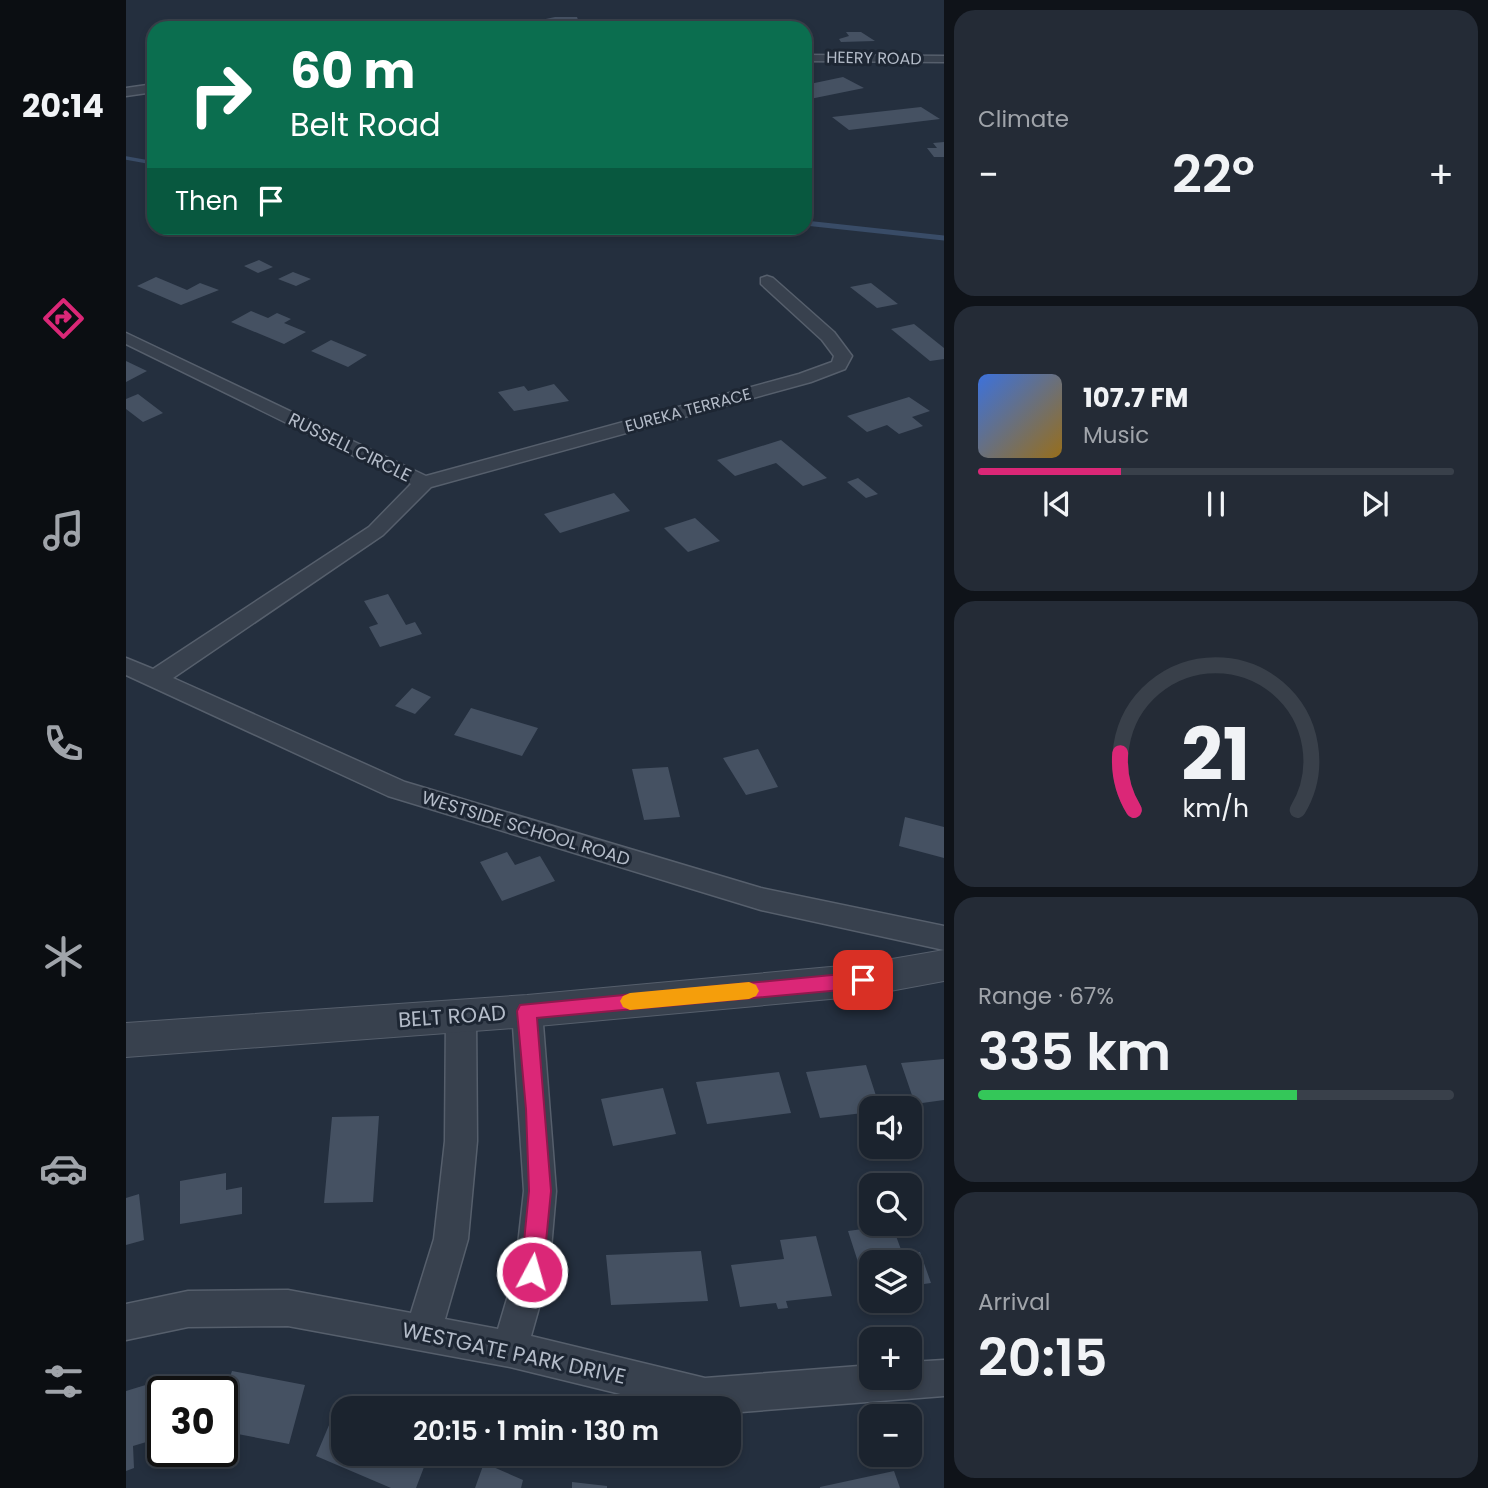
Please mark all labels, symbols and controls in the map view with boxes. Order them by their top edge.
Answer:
text: 60 m [290,37,415,105]
street label: HEERY ROAD [826,46,922,70]
icon: right [175,49,266,140]
text: 20:14 [22,83,104,128]
text: Belt Road [290,102,441,147]
text: Climate [978,103,1069,135]
text: 22° [1172,138,1255,211]
text: − [978,148,999,201]
text: + [1428,148,1454,201]
icon: arrive [252,182,290,220]
text: Then [175,183,238,219]
icon: directions [39,294,88,343]
text: 107.7 FM [1083,380,1188,416]
street label: EUREKA TERRACE [623,382,753,438]
street label: RUSSELL CIRCLE [284,406,416,488]
text: Music [1083,419,1149,451]
icon: previous [1038,485,1076,523]
icon: pause [1197,485,1235,523]
icon: next [1356,485,1394,523]
icon: music [39,506,88,555]
text: 21 [1182,704,1250,805]
icon: phone [39,719,88,768]
street label: WESTSIDE SCHOOL ROAD [419,784,633,872]
text: km/h [1183,791,1249,826]
icon: climate [39,932,88,981]
pin [833,950,893,1010]
icon: arrive [844,961,882,999]
text: Range · 67% [978,980,1114,1012]
street label: BELT ROAD [397,998,507,1034]
text: 335 km [978,1015,1171,1088]
map controls [859,1096,922,1467]
button: sound [859,1096,922,1159]
icon: car [39,1144,88,1193]
button: search [859,1173,922,1236]
position arrow [495,1235,569,1309]
button: layers [859,1250,922,1313]
text: Arrival [978,1286,1050,1318]
street label: WESTGATE PARK DRIVE [399,1315,629,1391]
text: 20:15 [978,1321,1107,1394]
button: + [859,1327,922,1390]
icon: filters [39,1357,88,1406]
speed limit sign: 30 [147,1376,238,1467]
button: − [859,1404,922,1467]
text: 20:15 · 1 min · 130 m [413,1413,659,1449]

